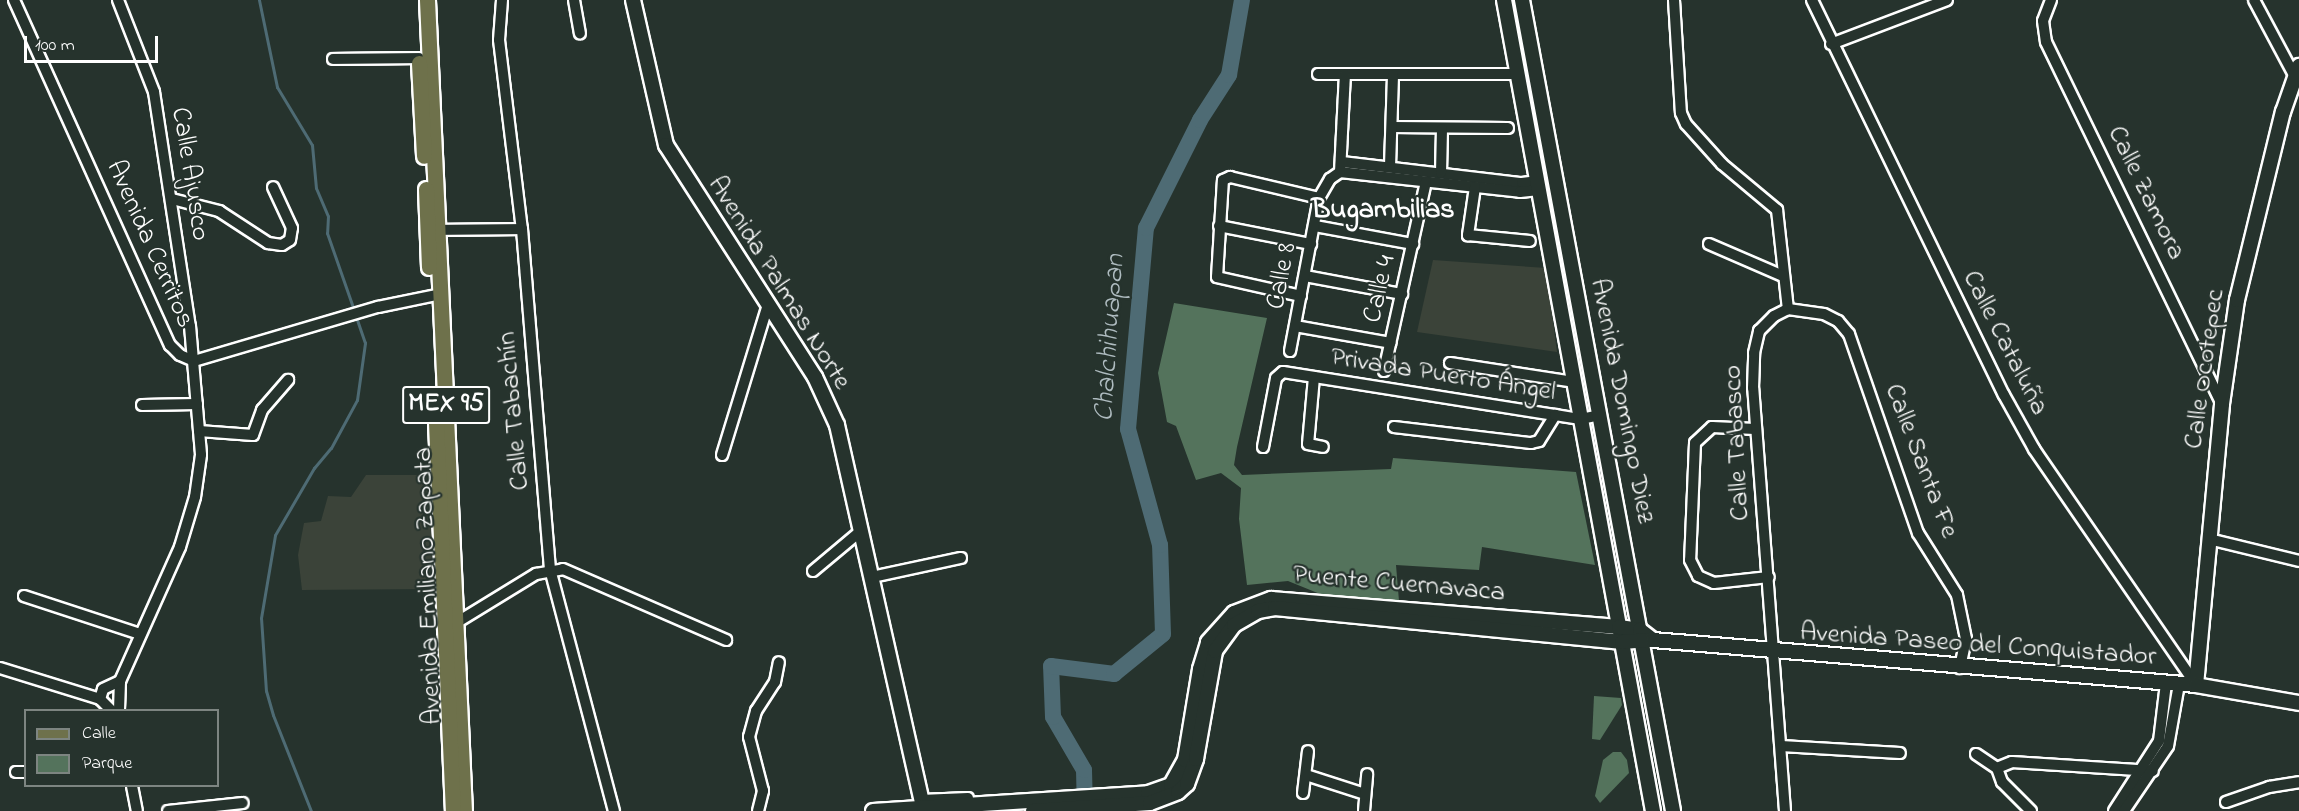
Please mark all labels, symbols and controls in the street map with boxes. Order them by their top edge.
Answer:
scale bar [27,24,160,62]
text: 100 m [35,33,75,59]
street label: Calle Ajusco [163,105,217,243]
street label: Calle Zamora [2100,121,2192,265]
street label: Avenida Cerritos [99,155,201,333]
street label: Avenida Palmas Norte [700,170,858,396]
district label: Bugambilias [1311,194,1455,228]
street label: Calle 8 [1260,240,1304,312]
street label: Calle 4 [1357,252,1403,326]
water label: Chalchihuapan [1088,253,1134,423]
street label: Calle Cataluña [1955,265,2055,421]
street label: Avenida Domingo Diez [1582,276,1662,526]
street label: Calle Ocotepec [2178,287,2232,451]
street label: Calle Tabachín [491,330,537,492]
street label: Privada Puerto Ángel [1328,341,1558,409]
street label: Calle Tabasco [1717,364,1757,522]
street label: Calle Santa Fe [1877,379,1965,543]
road number: MEX 95 [401,382,491,428]
street label: Avenida Emiliano Zapata [407,447,449,725]
street label: Puente Cuernavaca [1292,559,1506,609]
street label: Avenida Paseo del Conquistador [1799,616,2157,674]
legend [24,709,219,787]
text: Calle [82,721,116,747]
text: Parque [82,751,132,777]

